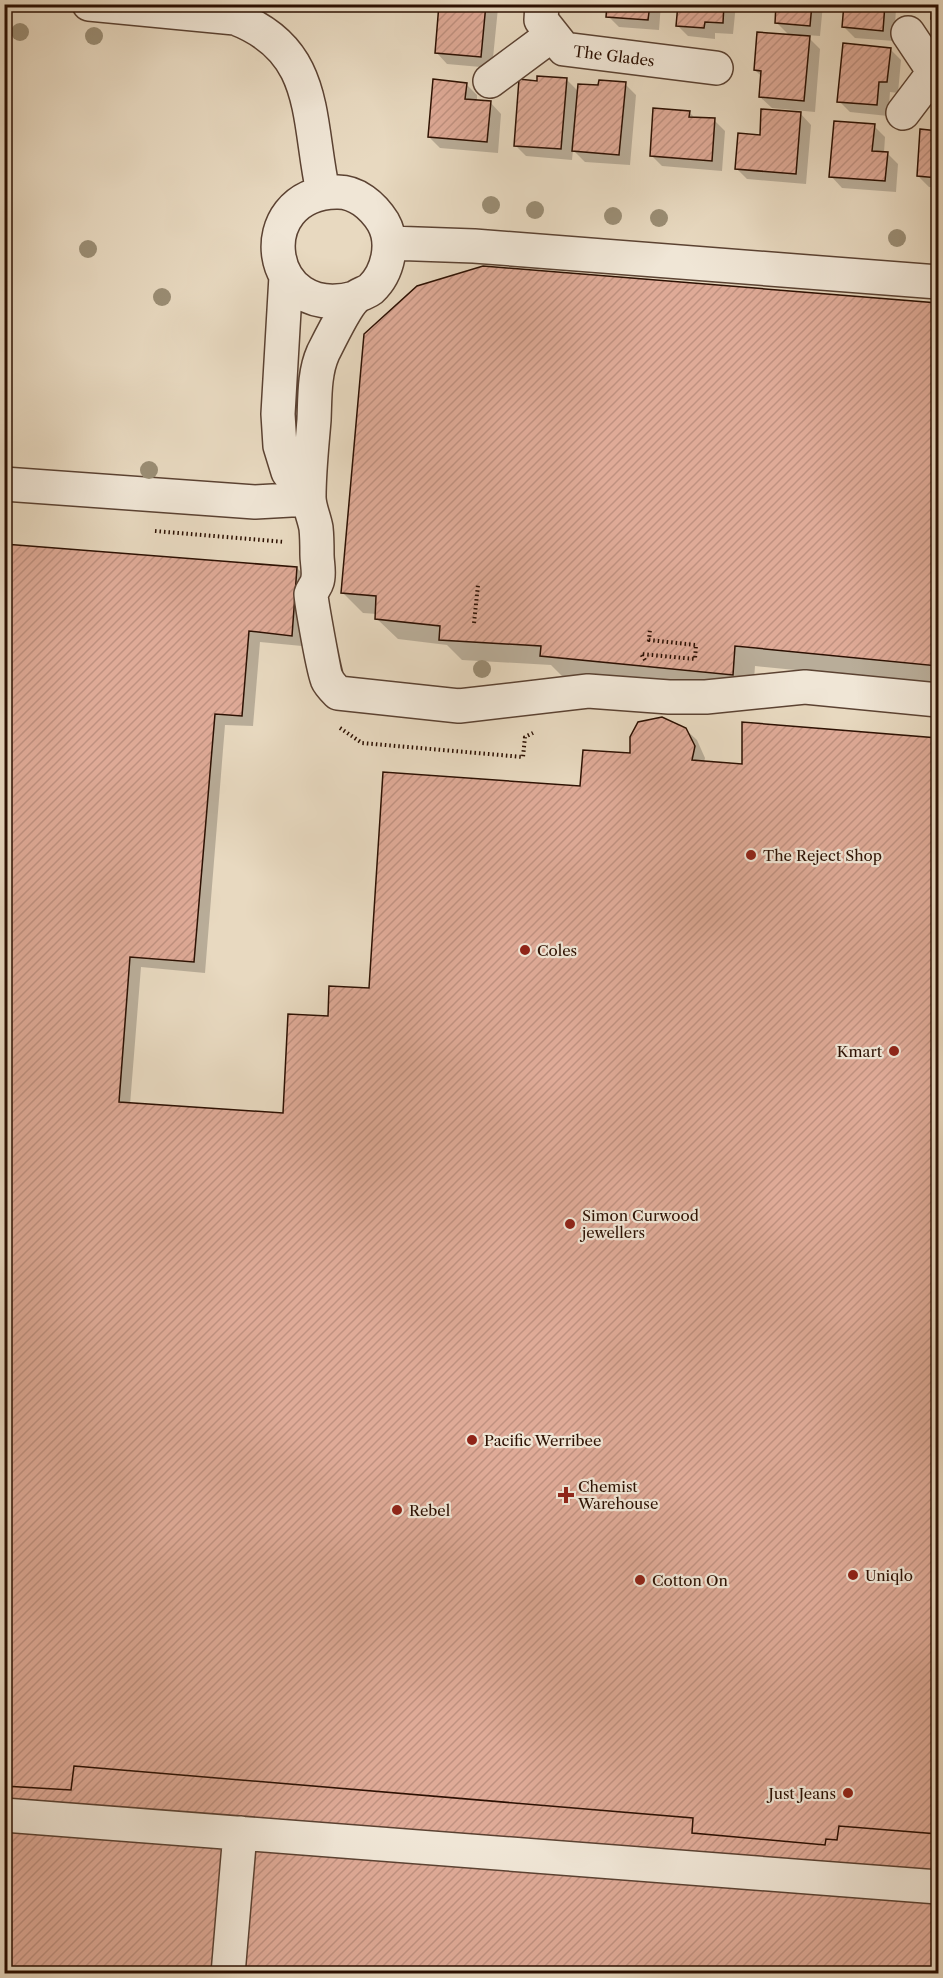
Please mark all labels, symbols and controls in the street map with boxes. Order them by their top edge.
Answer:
street label: The Glades [572,42,656,70]
place label: The Reject Shop [763,846,882,865]
marker: The Reject Shop [744,848,758,862]
place label: Coles [537,941,577,960]
marker: Coles [518,943,532,957]
place label: Kmart [837,1042,883,1061]
marker: Kmart [887,1044,901,1058]
place label: Simon Curwood jewellers [579,1206,699,1242]
marker: Simon Curwood jewellers [563,1217,577,1231]
place label: Pacific Werribee [484,1431,601,1450]
marker: Pacific Werribee [465,1433,479,1447]
place label: Chemist Warehouse [577,1477,658,1513]
marker: Chemist Warehouse [559,1488,573,1502]
place label: Rebel [409,1501,451,1520]
marker: Rebel [390,1503,404,1517]
place label: Uniqlo [865,1566,913,1585]
marker: Uniqlo [846,1568,860,1582]
place label: Cotton On [652,1571,728,1590]
marker: Cotton On [633,1573,647,1587]
place label: Just Jeans [766,1784,836,1803]
marker: Just Jeans [841,1786,855,1800]

